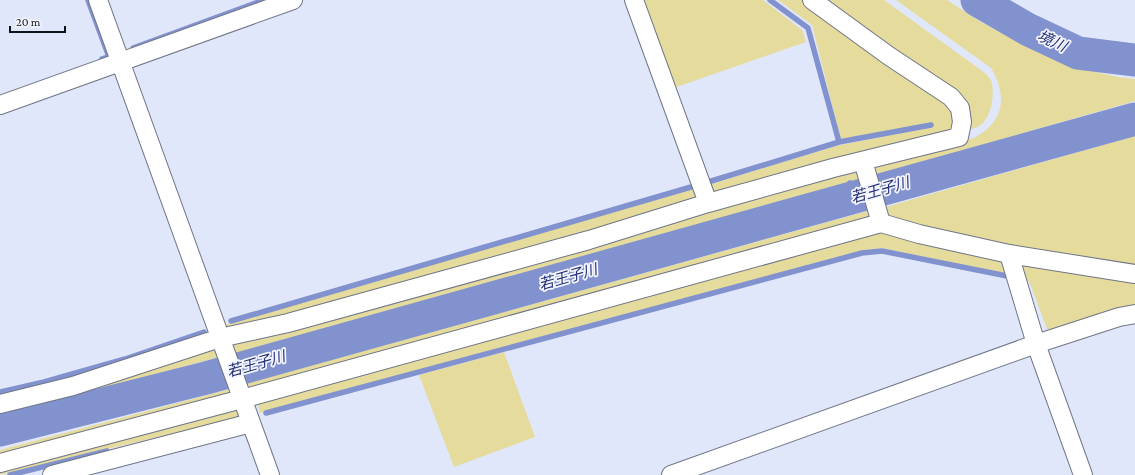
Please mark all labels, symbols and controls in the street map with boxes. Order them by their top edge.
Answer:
scale bar [10,8,65,34]
text: 20 m [16,15,41,29]
water label: 境川 [1035,27,1071,55]
water label: 若王子川 [849,173,913,206]
water label: 若王子川 [537,260,601,293]
water label: 若王子川 [225,347,289,380]

